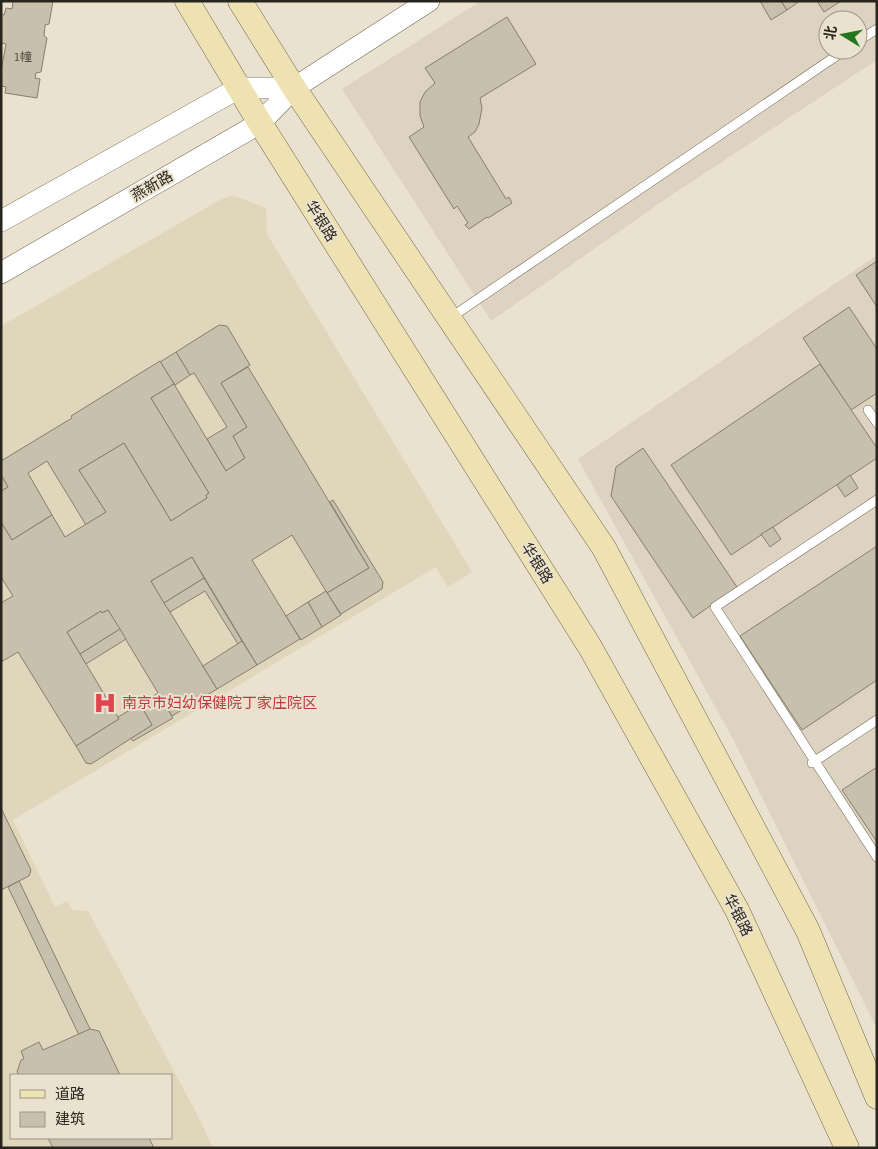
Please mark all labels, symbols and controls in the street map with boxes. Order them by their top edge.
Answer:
north arrow [818,10,868,60]
text: 北 [821,24,839,41]
house number: 1幢 [14,50,32,64]
street label: 燕新路 [128,167,175,204]
street label: 华银路 [302,197,341,244]
street label: 华银路 [518,539,557,586]
hospital icon: 南京市妇幼保健院丁家庄院区 [92,690,118,716]
place label: 南京市妇幼保健院丁家庄院区 [122,694,317,711]
street label: 华银路 [721,891,756,939]
legend [10,1074,172,1139]
text: 道路 [55,1085,85,1102]
text: 建筑 [55,1110,85,1127]

